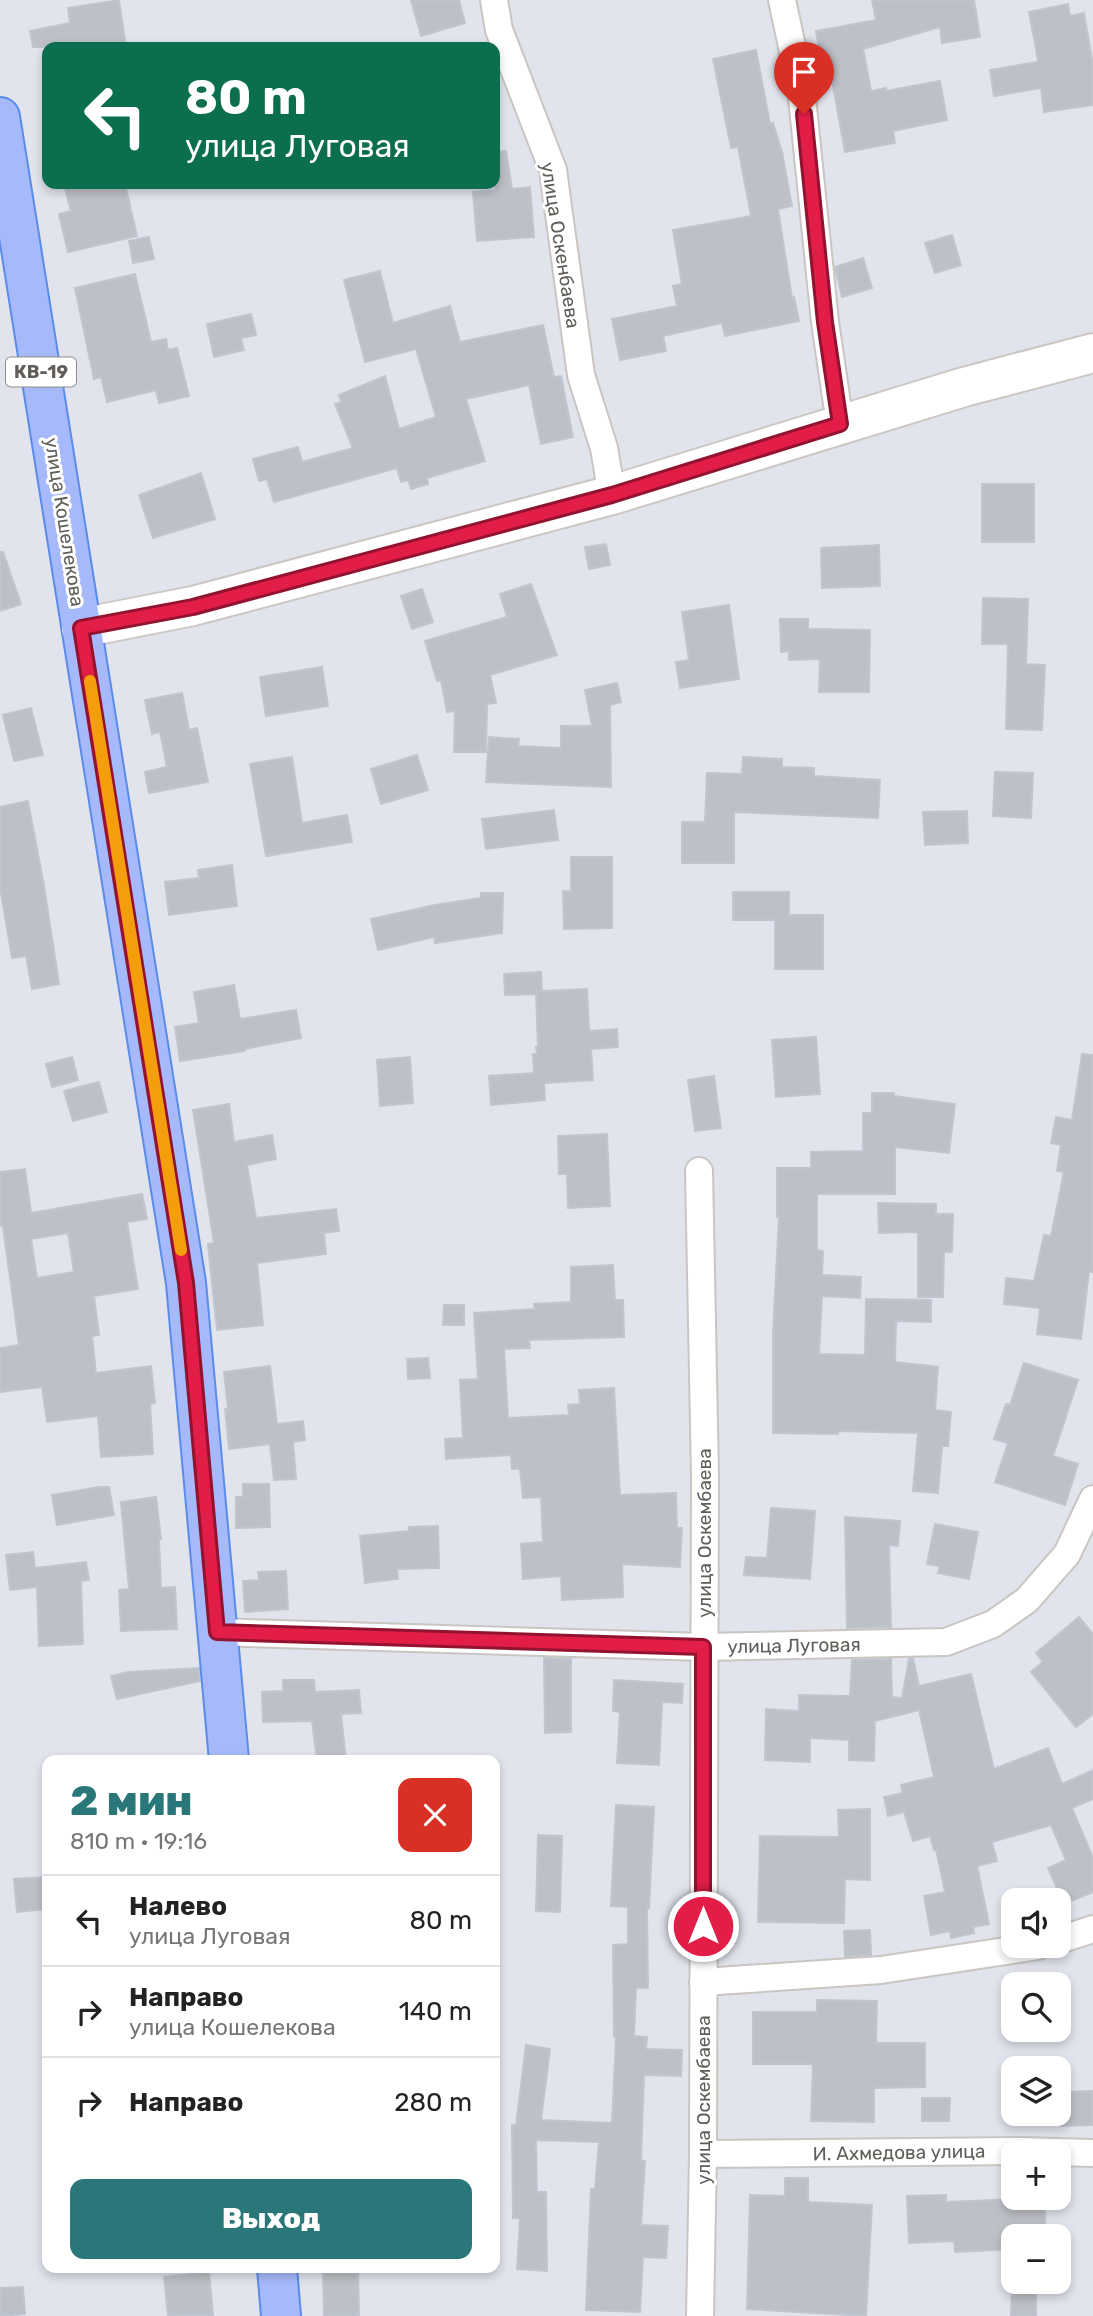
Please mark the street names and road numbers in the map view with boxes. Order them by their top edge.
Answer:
street label: улица Оскенбаева [536,160,585,330]
road number: КВ-19 [6,358,76,386]
street label: улица Кошелекова [40,436,89,608]
street label: улица Оскембаева [693,1448,716,1618]
street label: улица Луговая [727,1633,861,1658]
street label: улица Оскембаева [692,2015,715,2185]
street label: И. Ахмедова улица [812,2139,986,2166]

